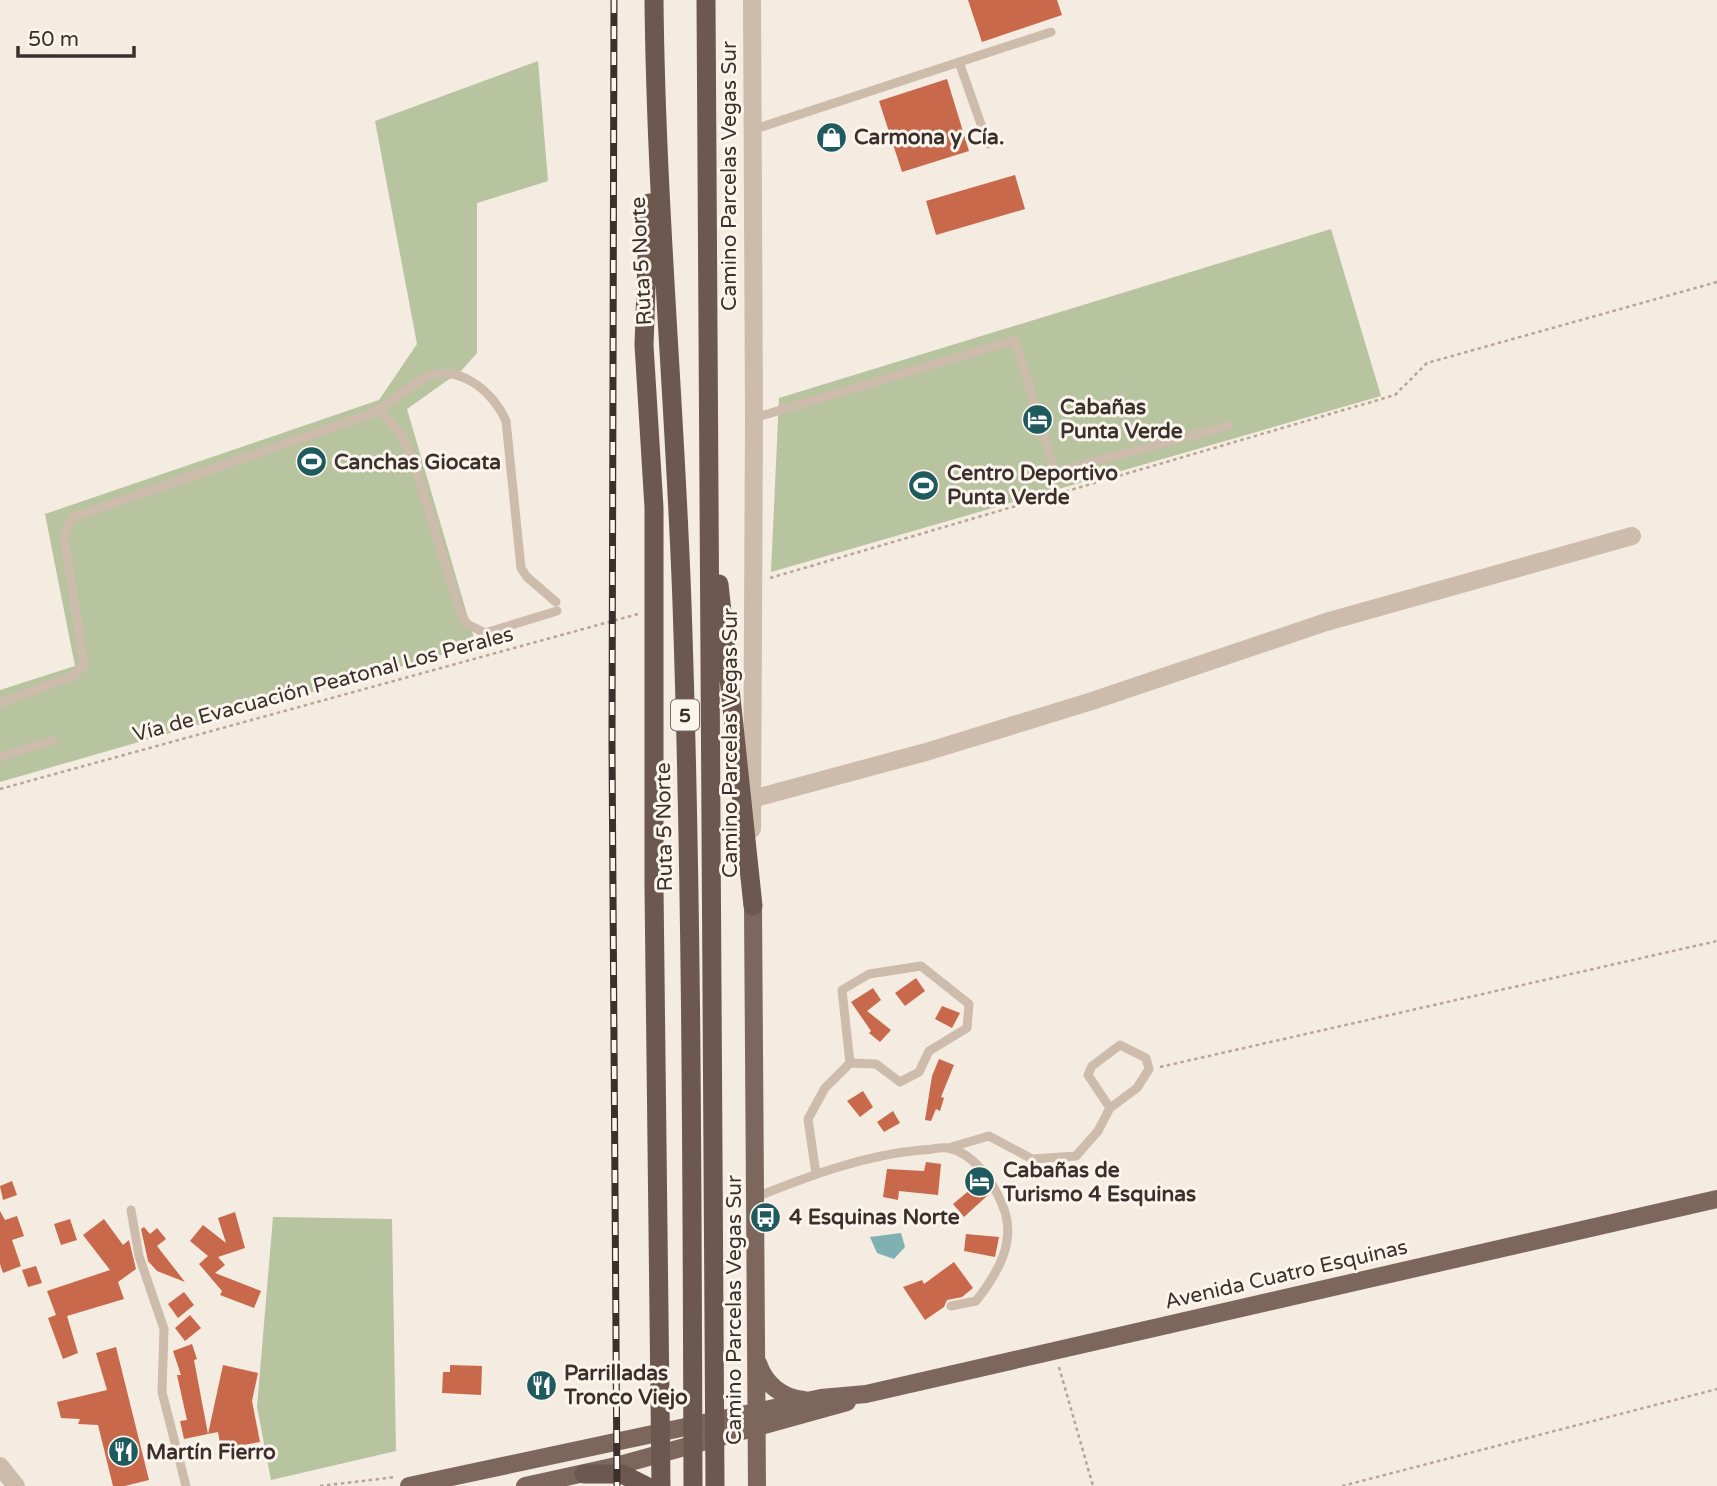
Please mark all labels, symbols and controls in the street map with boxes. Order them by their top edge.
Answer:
scale bar [18,14,133,58]
text: 50 m [28,27,79,52]
street label: Camino Parcelas Vegas Sur [717,41,742,311]
shop icon: Carmona y Cía. [814,120,848,154]
place label: Carmona y Cía. [854,125,1004,150]
street label: Ruta 5 Norte [626,196,657,326]
place label: Cabañas Punta Verde [1060,395,1183,444]
hotel icon: Cabañas Punta Verde [1020,402,1054,436]
sports icon: Canchas Giocata [294,445,328,479]
place label: Canchas Giocata [334,450,501,475]
place label: Centro Deportivo Punta Verde [947,461,1118,510]
sports icon: Centro Deportivo Punta Verde [907,468,941,502]
street label: Camino Parcelas Vegas Sur [718,608,743,878]
street label: Vía de Evacuación Peatonal Los Perales [130,622,516,747]
road number: 5 [671,700,699,730]
street label: Ruta 5 Norte [651,762,678,892]
place label: Cabañas de Turismo 4 Esquinas [1002,1158,1196,1207]
hotel icon: Cabañas de Turismo 4 Esquinas [963,1165,997,1199]
street label: Camino Parcelas Vegas Sur [722,1175,747,1445]
bus stop icon: 4 Esquinas Norte [749,1200,783,1234]
place label: 4 Esquinas Norte [789,1205,960,1230]
street label: Avenida Cuatro Esquinas [1162,1234,1410,1315]
place label: Parrilladas Tronco Viejo [563,1361,688,1410]
restaurant icon: Parrilladas Tronco Viejo [524,1368,558,1402]
restaurant icon: Martín Fierro [106,1435,140,1469]
place label: Martín Fierro [146,1440,276,1465]

